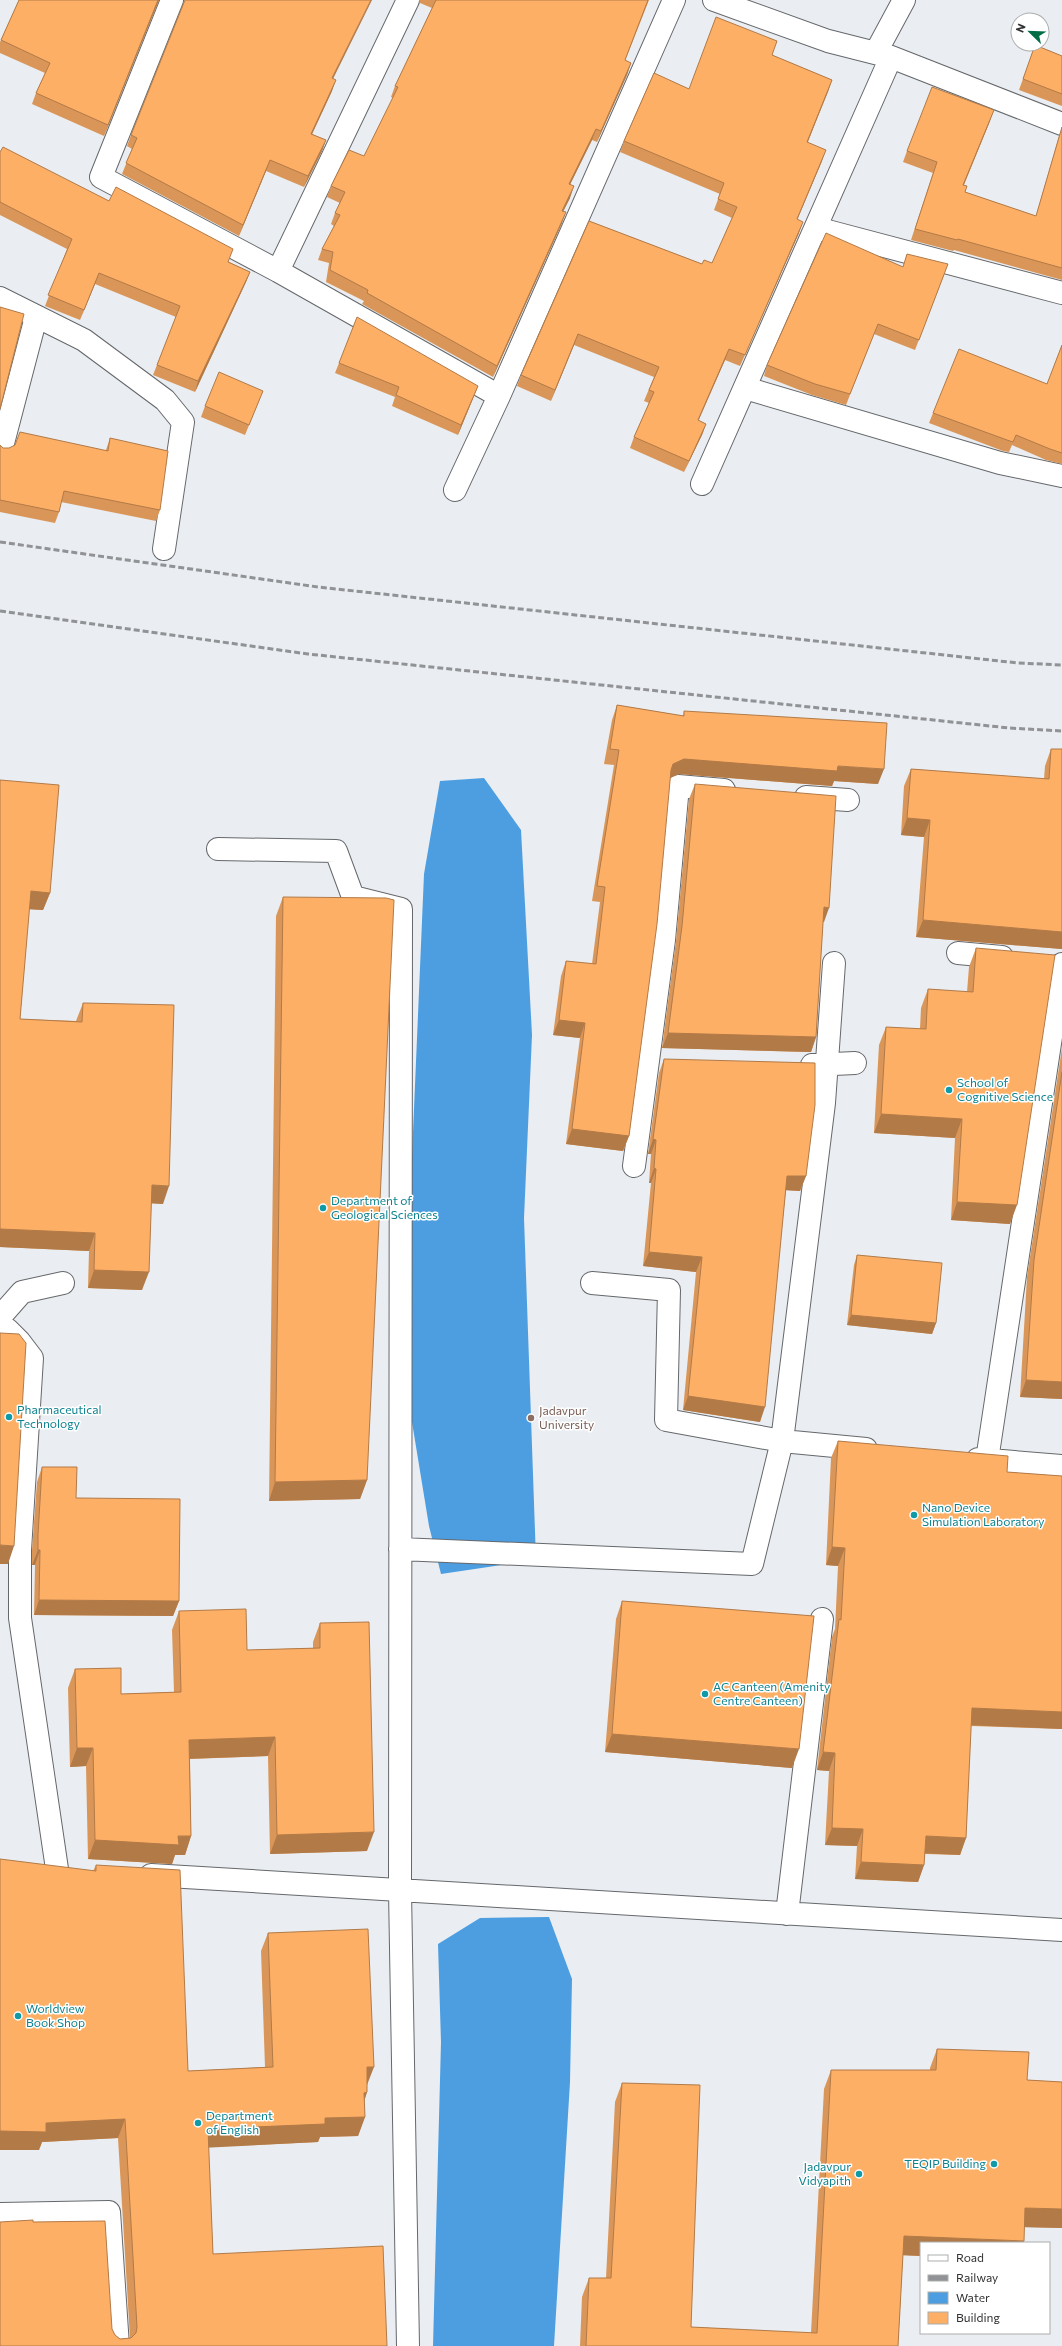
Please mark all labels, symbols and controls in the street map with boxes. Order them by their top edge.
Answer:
north arrow [1010,12,1050,52]
text: N [1013,22,1028,34]
place label: School of Cognitive Science [957,1075,1053,1103]
marker: School of Cognitive Science [944,1085,954,1095]
place label: Department of Geological Sciences [331,1193,438,1221]
marker: Department of Geological Sciences [318,1203,328,1213]
place label: Pharmaceutical Technology [17,1402,101,1430]
place label: Jadavpur University [539,1403,594,1431]
marker: Pharmaceutical Technology [4,1412,14,1422]
marker: Jadavpur University [526,1413,536,1423]
place label: Nano Device Simulation Laboratory [922,1500,1044,1528]
marker: Nano Device Simulation Laboratory [909,1510,919,1520]
place label: AC Canteen (Amenity Centre Canteen) [713,1679,830,1707]
marker: AC Canteen (Amenity Centre Canteen) [700,1689,710,1699]
place label: Worldview Book Shop [26,2001,85,2029]
marker: Worldview Book Shop [13,2011,23,2021]
place label: Department of English [206,2108,273,2136]
marker: Department of English [193,2118,203,2128]
place label: TEQIP Building [904,2156,986,2170]
place label: Jadavpur Vidyapith [798,2159,851,2187]
marker: TEQIP Building [989,2159,999,2169]
marker: Jadavpur Vidyapith [854,2169,864,2179]
legend [920,2242,1050,2334]
text: Road [956,2250,984,2264]
text: Railway [956,2270,998,2284]
text: Water [956,2290,990,2304]
text: Building [956,2310,1000,2324]

